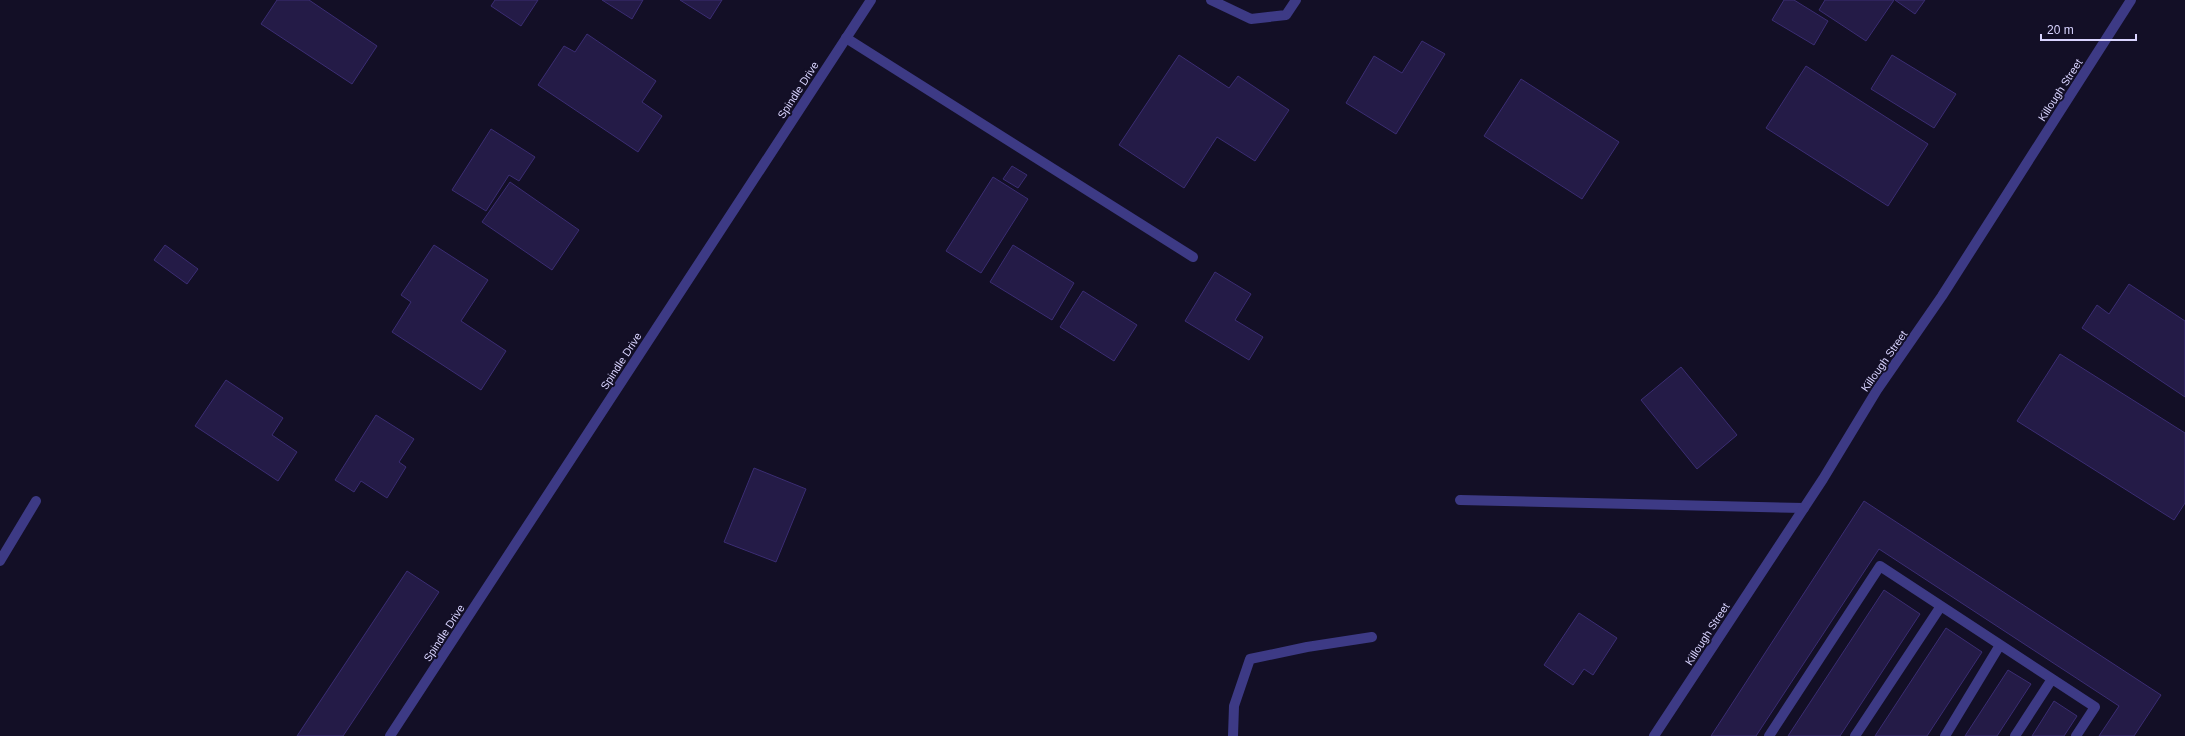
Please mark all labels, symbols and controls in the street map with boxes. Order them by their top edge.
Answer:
scale bar [2041,16,2136,42]
text: 20 m [2047,23,2074,37]
street label: Killough Street [2035,57,2085,123]
street label: Spindle Drive [775,59,821,121]
street label: Killough Street [1859,328,1909,394]
street label: Spindle Drive [598,330,644,392]
street label: Killough Street [1682,601,1732,667]
street label: Spindle Drive [421,602,467,664]

